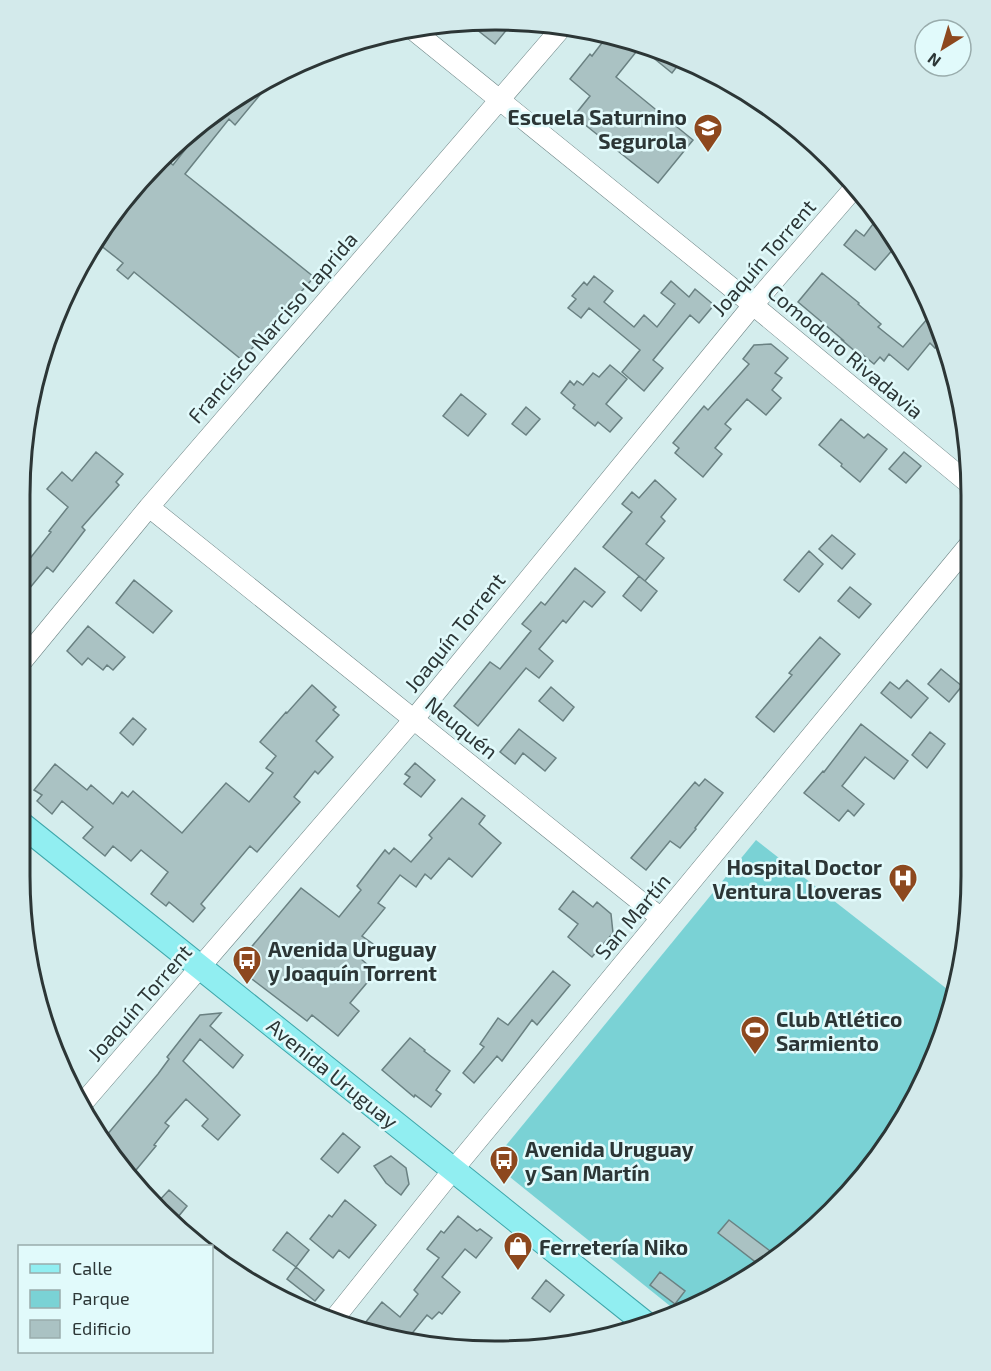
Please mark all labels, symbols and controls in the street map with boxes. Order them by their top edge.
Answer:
north arrow [913,18,973,78]
text: N [923,49,944,71]
place label: Escuela Saturnino Segurola [508,104,687,153]
school or university icon: Escuela Saturnino Segurola [692,112,724,154]
street label: Joaquín Torrent [706,194,820,320]
street label: Francisco Narciso Laprida [182,226,362,428]
street label: Comodoro Rivadavia [763,279,929,423]
street label: Joaquín Torrent [398,567,510,697]
street label: Neuquén [421,690,503,764]
place label: Hospital Doctor Ventura Lloveras [713,854,882,903]
hospital icon: Hospital Doctor Ventura Lloveras [887,862,919,904]
street label: San Martín [589,868,675,964]
place label: Avenida Uruguay y Joaquín Torrent [268,936,437,986]
street label: Joaquín Torrent [82,939,196,1065]
bus stop icon: Avenida Uruguay y Joaquín Torrent [231,944,263,986]
place label: Club Atlético Sarmiento [776,1006,902,1055]
street label: Avenida Uruguay [262,1013,404,1133]
sports icon: Club Atlético Sarmiento [739,1014,771,1056]
place label: Avenida Uruguay y San Martín [525,1136,694,1186]
bus stop icon: Avenida Uruguay y San Martín [488,1144,520,1186]
shop icon: Ferretería Niko [502,1230,534,1272]
place label: Ferretería Niko [539,1234,688,1259]
legend [18,1245,213,1353]
text: Calle [72,1257,113,1279]
text: Parque [72,1287,130,1309]
text: Edificio [72,1317,131,1339]

